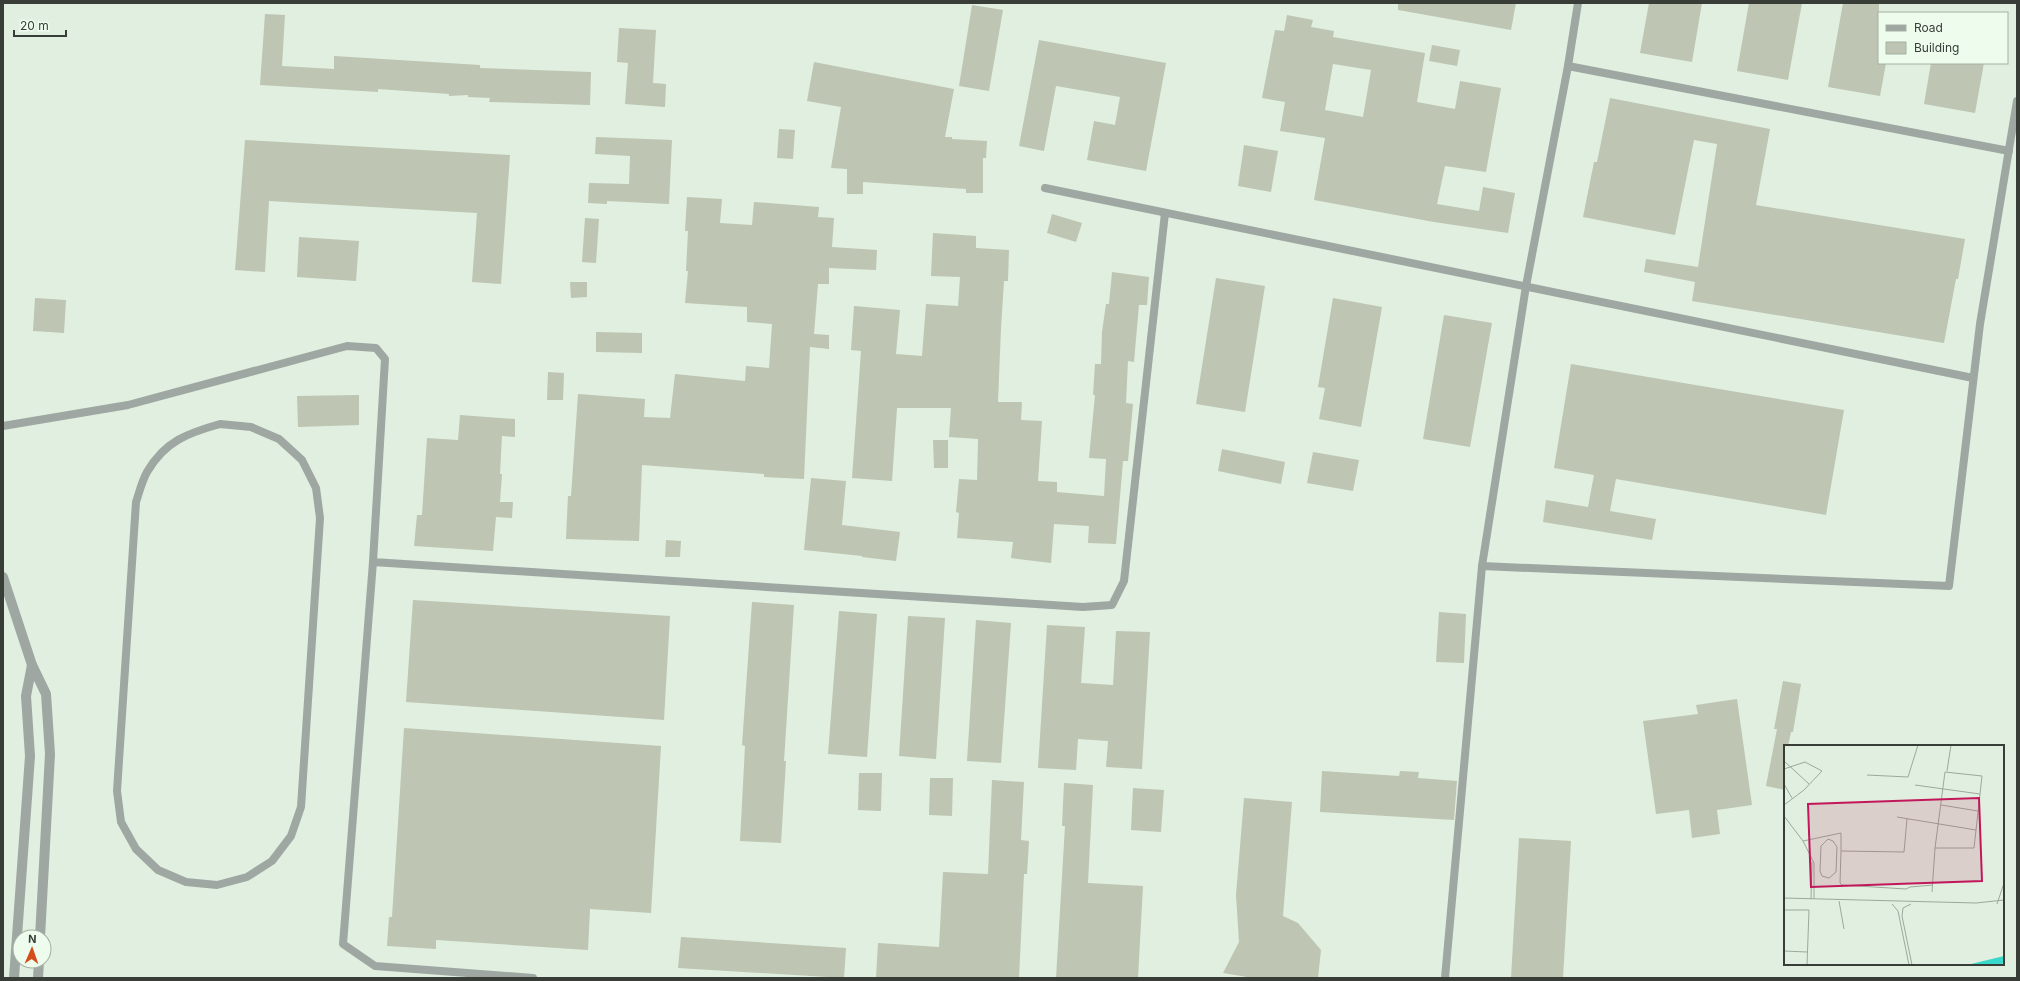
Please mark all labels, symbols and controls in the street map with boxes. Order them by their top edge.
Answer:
scale bar [14,12,66,38]
legend [1878,12,2008,64]
text: 20 m [20,18,49,33]
text: Road [1914,20,1943,35]
text: Building [1914,40,1959,55]
inset map [1784,745,2004,965]
north arrow [12,929,52,969]
text: N [28,932,37,946]

